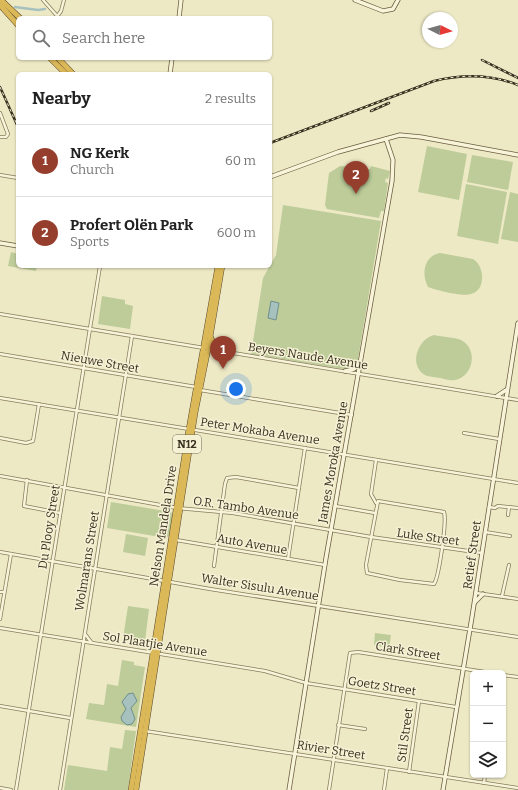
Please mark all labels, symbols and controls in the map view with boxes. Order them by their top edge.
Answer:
north arrow [422,12,458,48]
search box [16,16,272,60]
icon: search [30,27,52,49]
text: Search here [62,29,145,47]
text: Nearby [32,88,91,109]
text: 2 results [205,91,256,106]
text: NG Kerk [70,144,129,162]
text: 1 [42,153,48,168]
text: 60 m [225,153,256,168]
pin: 2 [343,161,369,194]
text: Church [70,162,114,177]
text: Profert Olën Park [70,216,193,234]
text: 2 [41,225,49,240]
text: 600 m [217,225,256,240]
text: Sports [70,234,109,249]
pin: 1 [210,336,236,369]
street label: Beyers Naude Avenue [247,340,369,372]
street label: Nieuwe Street [60,348,141,376]
your location [226,379,246,399]
street label: James Moroka Avenue [315,400,351,525]
street label: Peter Mokaba Avenue [199,415,321,447]
road number: N12 [173,435,201,453]
street label: Nelson Mandela Drive [147,465,179,587]
street label: Du Plooy Street [35,483,63,570]
street label: O.R. Tambo Avenue [192,494,300,522]
street label: Wolmarans Street [72,509,102,612]
street label: Retief Street [460,519,484,590]
street label: Luke Street [396,526,461,548]
street label: Auto Avenue [216,531,288,557]
street label: Walter Sisulu Avenue [200,571,320,603]
street label: Sol Plaatjie Avenue [102,629,208,659]
street label: Clark Street [375,639,442,663]
map controls [470,670,506,778]
button: + [470,670,506,706]
street label: Goetz Street [347,674,418,698]
street label: Stil Street [394,706,416,763]
button: − [470,706,506,742]
street label: Rivier Street [296,738,367,762]
button: layers [470,742,506,778]

